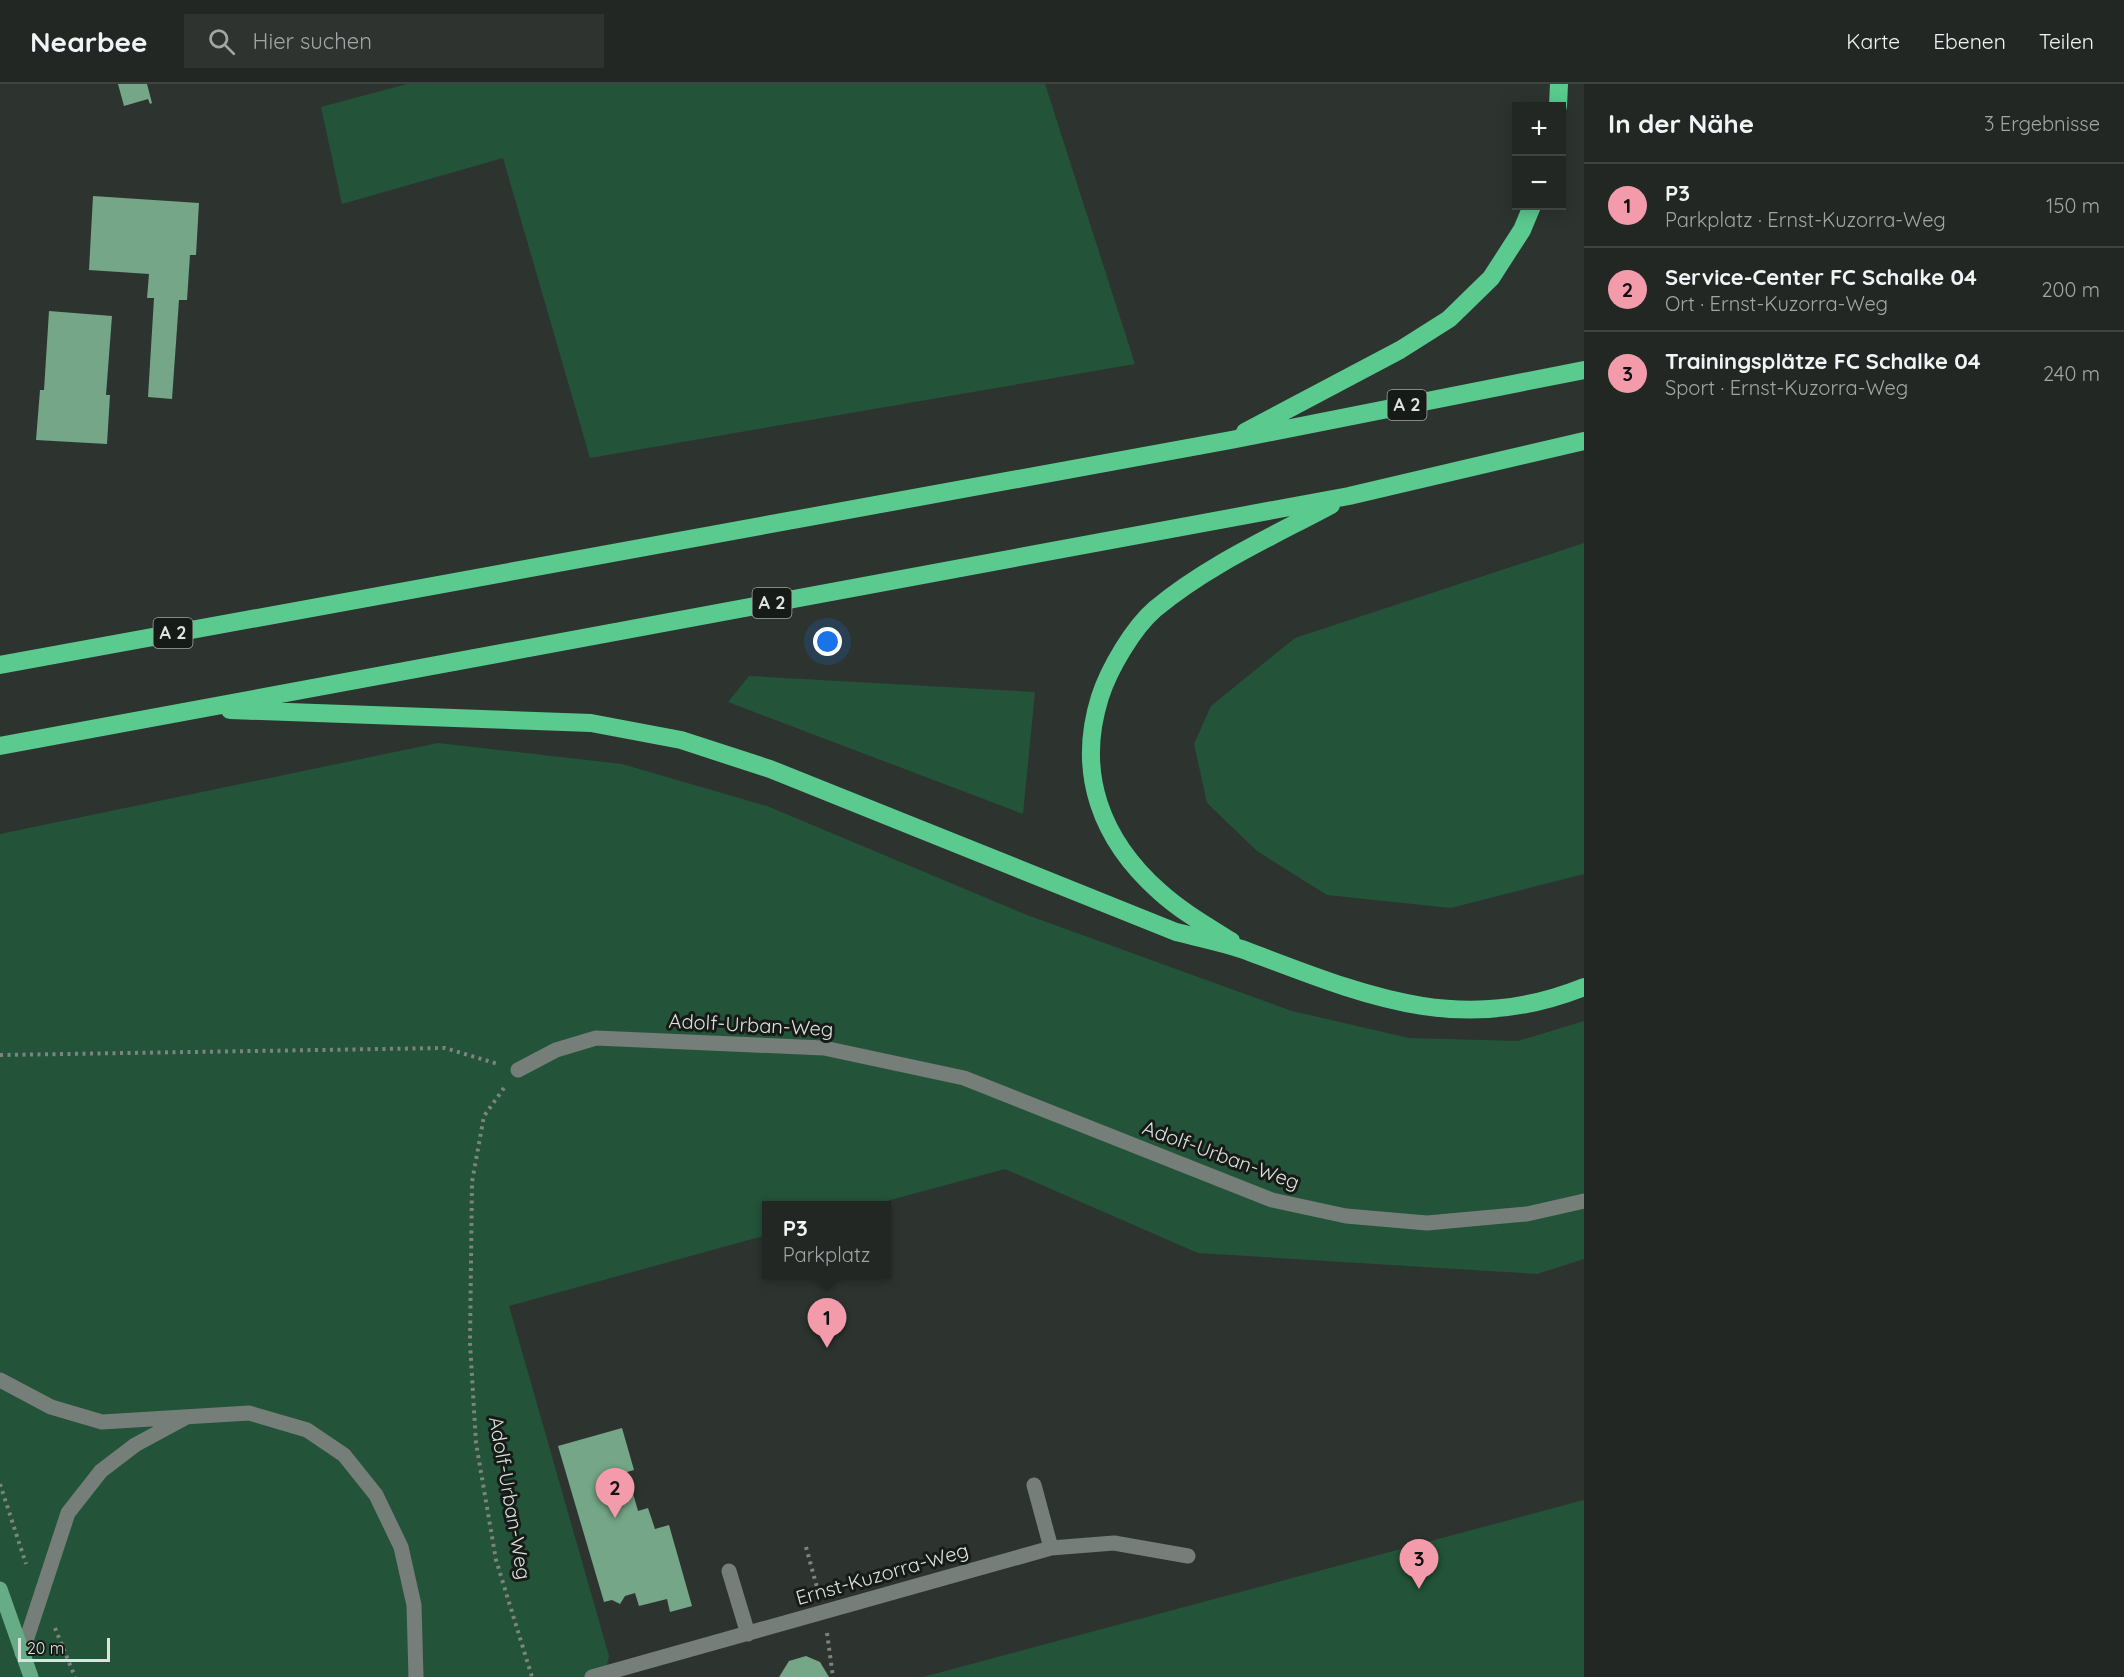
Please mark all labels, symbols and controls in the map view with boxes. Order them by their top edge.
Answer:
search box [184,14,604,68]
text: Nearbee [30,24,148,59]
icon: search [205,25,238,58]
text: Hier suchen [253,27,372,55]
text: Karte [1846,28,1900,54]
text: Ebenen [1933,28,2006,54]
text: Teilen [2039,28,2094,54]
map controls [1512,102,1566,210]
button: + [1512,102,1566,156]
text: In der Nähe [1608,107,1754,140]
text: 3 Ergebnisse [1984,111,2100,136]
button: − [1512,156,1566,210]
text: P3 [1665,179,1690,207]
text: 1 [1624,193,1631,218]
text: 150 m [2046,193,2100,218]
text: Parkplatz · Ernst-Kuzorra-Weg [1665,207,1946,232]
text: Service-Center FC Schalke 04 [1665,263,1977,291]
text: 2 [1622,277,1633,302]
text: 200 m [2041,277,2100,302]
text: Ort · Ernst-Kuzorra-Weg [1665,291,1888,316]
text: Trainingsplätze FC Schalke 04 [1665,347,1981,375]
text: 3 [1622,361,1633,386]
text: 240 m [2043,361,2100,386]
text: Sport · Ernst-Kuzorra-Weg [1665,375,1908,400]
road number: A 2 [1388,390,1426,420]
road number: A 2 [752,588,792,618]
road number: A 2 [154,618,192,648]
your location [813,627,842,656]
street label: Adolf-Urban-Weg [668,1008,834,1041]
street label: Adolf-Urban-Weg [1139,1115,1303,1194]
popup [762,1201,891,1279]
text: P3 [783,1214,808,1242]
text: Parkplatz [783,1242,870,1267]
pin: 1 [808,1298,846,1348]
street label: Adolf-Urban-Weg [484,1414,537,1581]
pin: 2 [596,1468,634,1518]
street label: Ernst-Kuzorra-Weg [793,1537,971,1610]
pin: 3 [1400,1540,1438,1589]
scale bar [18,1635,110,1662]
text: 20 m [27,1638,64,1658]

